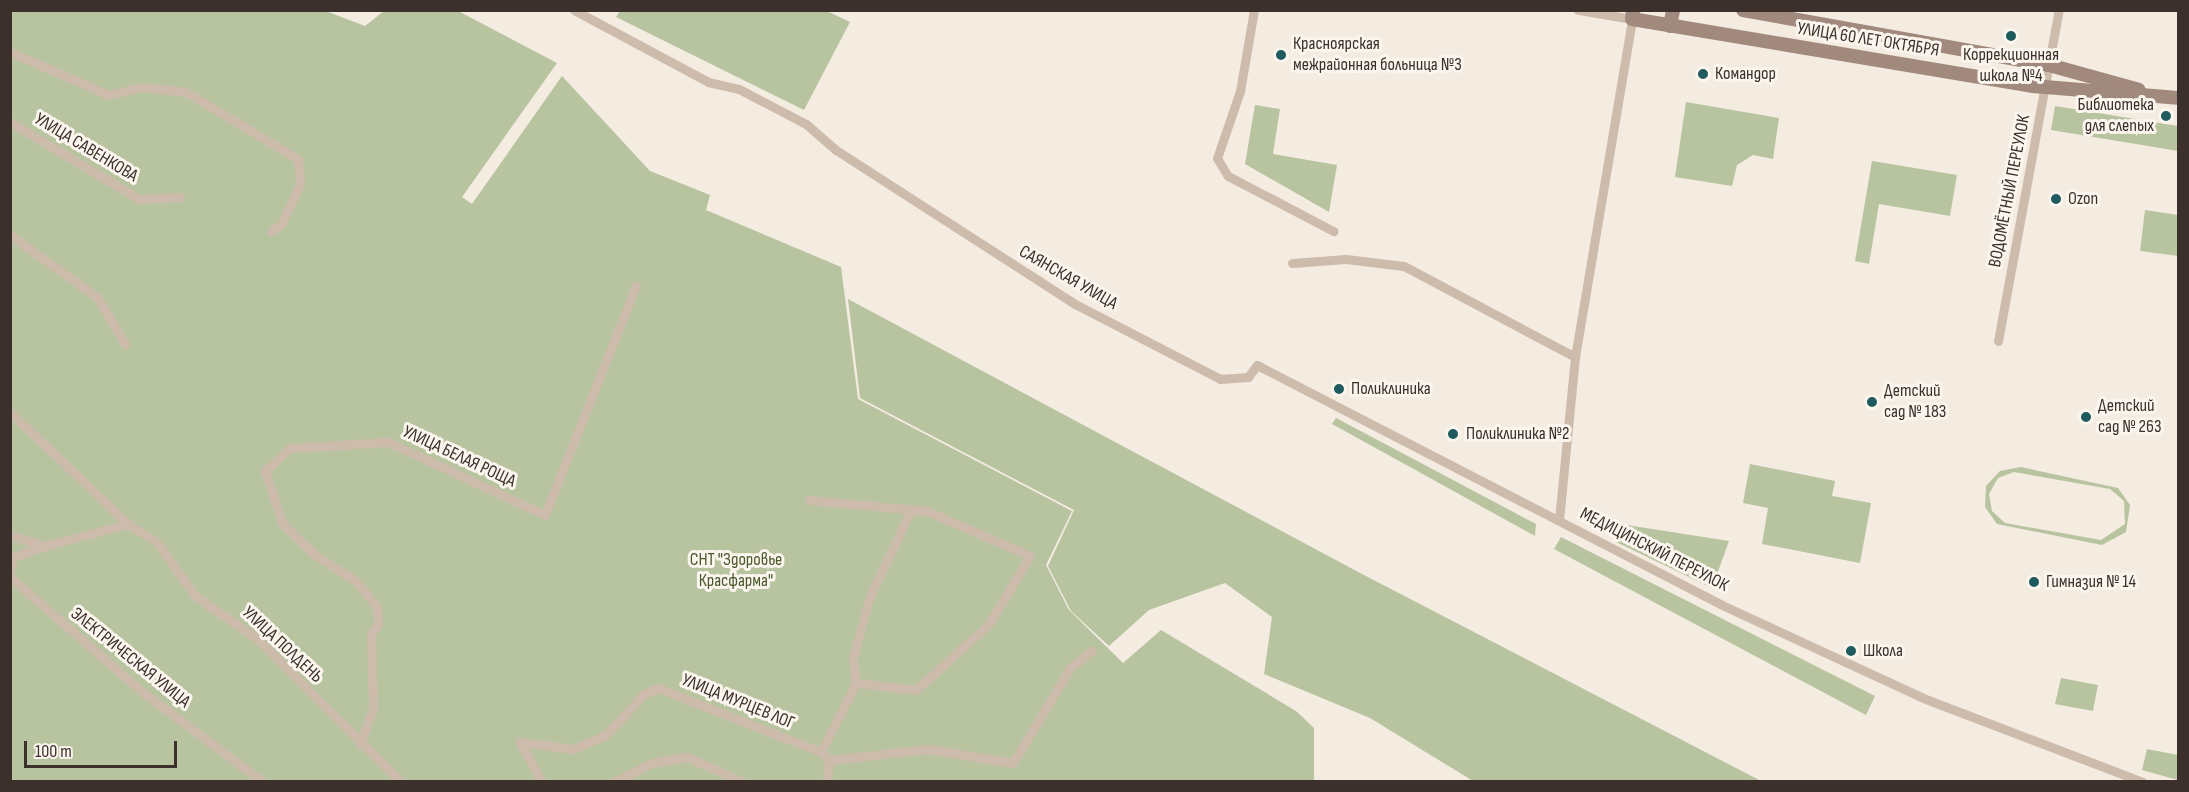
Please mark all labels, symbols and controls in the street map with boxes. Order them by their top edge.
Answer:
street label: УЛИЦА 60 ЛЕТ ОКТЯБРЯ [1795,18,1941,62]
marker: Коррекционная школа №4 [2004,29,2018,43]
place label: Красноярская межрайонная больница №3 [1293,34,1462,76]
place label: Коррекционная школа №4 [1963,45,2059,88]
marker: Красноярская межрайонная больница №3 [1274,48,1288,62]
place label: Командор [1715,63,1776,85]
marker: Командор [1696,67,1710,81]
place label: Библиотека для слепых [2078,95,2154,138]
street label: УЛИЦА САВЕНКОВА [30,109,142,187]
marker: Библиотека для слепых [2159,109,2173,123]
street label: ВОДОМЁТНЫЙ ПЕРЕУЛОК [1985,113,2035,269]
place label: Ozon [2068,188,2098,210]
marker: Ozon [2049,192,2063,206]
street label: САЯНСКАЯ УЛИЦА [1015,241,1121,315]
place label: Поликлиника [1351,378,1431,400]
place label: Детский сад № 183 [1884,381,1946,424]
marker: Поликлиника [1332,382,1346,396]
marker: Детский сад № 183 [1865,395,1879,409]
place label: Детский сад № 263 [2098,396,2161,438]
marker: Детский сад № 263 [2079,410,2093,424]
street label: УЛИЦА БЕЛАЯ РОЩА [399,421,519,493]
place label: Поликлиника №2 [1466,423,1570,445]
marker: Поликлиника №2 [1444,425,1462,443]
street label: МЕДИЦИНСКИЙ ПЕРЕУЛОК [1576,503,1732,597]
park label: СНТ "Здоровье Красфарма" [690,550,782,592]
place label: Гимназия № 14 [2046,571,2136,593]
marker: Гимназия № 14 [2027,575,2041,589]
street label: УЛИЦА ПОЛДЕНЬ [237,602,327,688]
street label: ЭЛЕКТРИЧЕСКАЯ УЛИЦА [66,603,194,713]
place label: Школа [1863,640,1903,662]
marker: Школа [1844,644,1858,658]
street label: УЛИЦА МУРЦЕВ ЛОГ [679,670,797,734]
scale bar [27,729,180,767]
text: 100 m [35,741,72,762]

